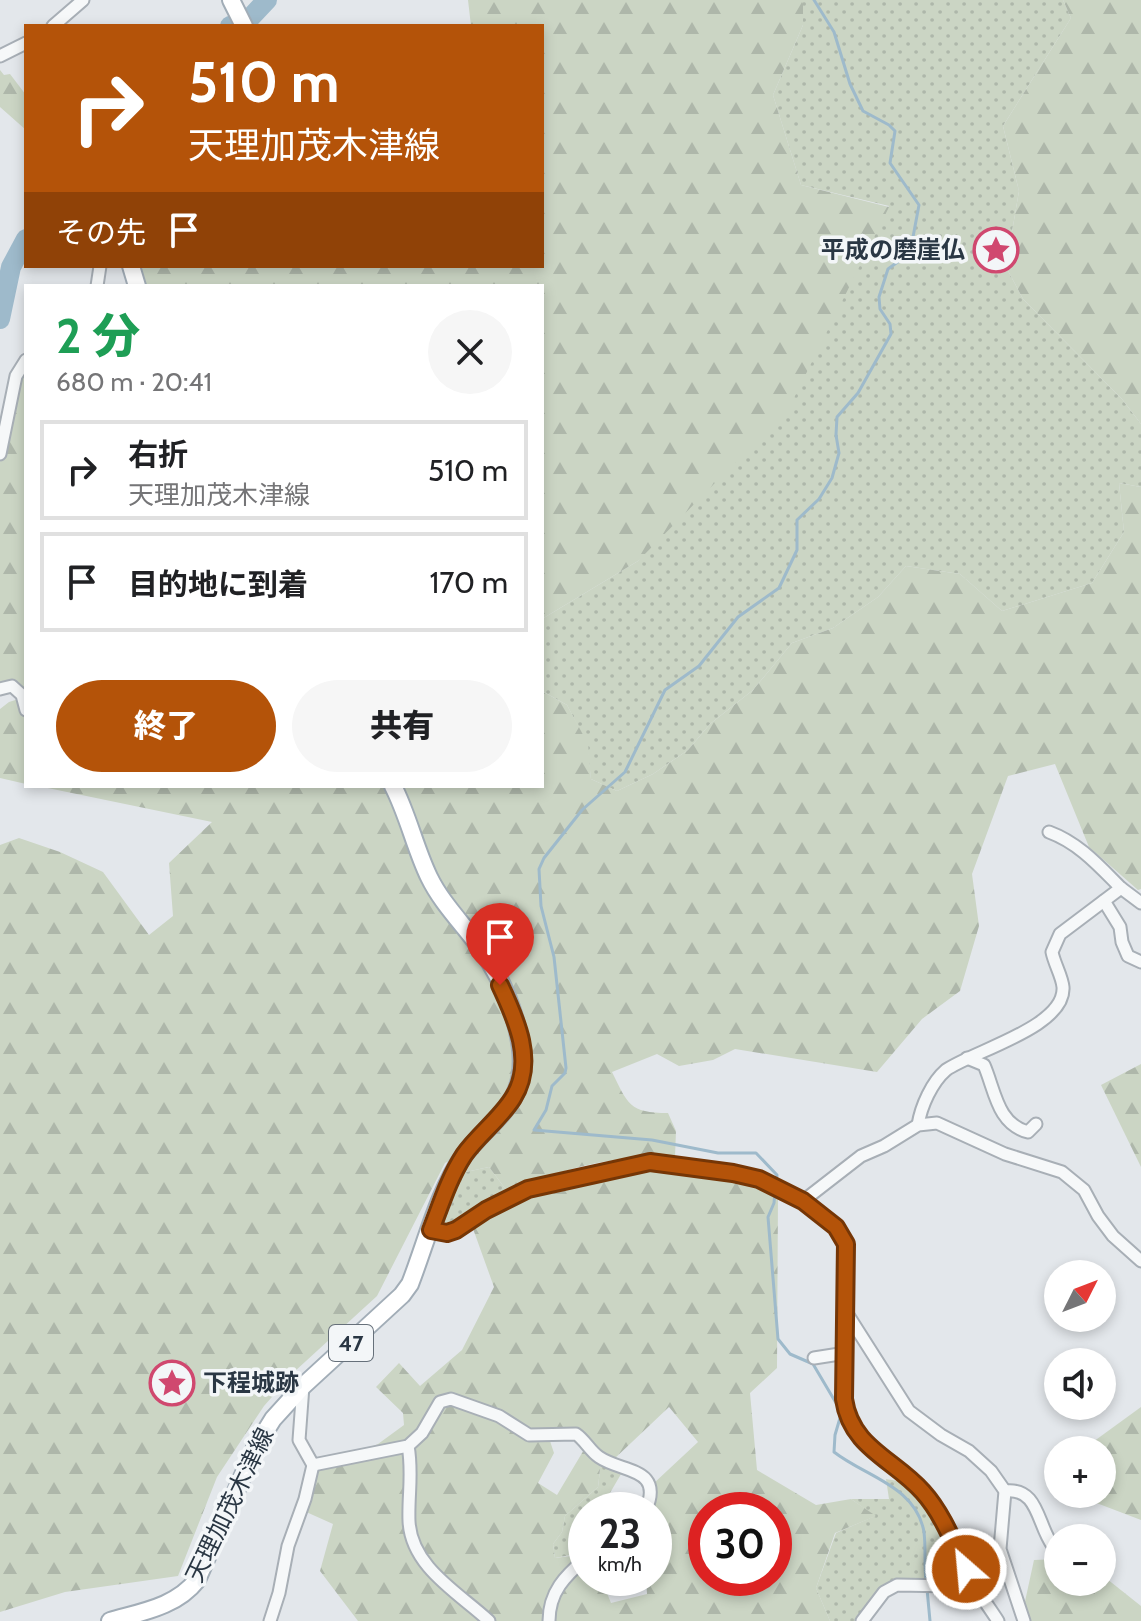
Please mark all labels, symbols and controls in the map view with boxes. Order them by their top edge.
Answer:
text: 510 m [188,48,340,116]
icon: right [56,56,160,160]
text: 天理加茂木津線 [188,123,440,167]
icon: arrive [162,208,206,252]
text: その先 [56,214,146,251]
place icon: 平成の磨崖仏 [972,226,1020,274]
place label: 平成の磨崖仏 [821,235,965,264]
text: 2 分 [56,307,140,365]
button: close [428,310,512,394]
text: 680 m · 20:41 [56,366,212,398]
text: 右折 [128,436,188,473]
icon: right [60,448,104,492]
text: 510 m [428,452,508,489]
text: 天理加茂木津線 [128,479,310,511]
icon: arrive [60,560,104,604]
text: 170 m [429,564,508,601]
text: 目的地に到着 [128,566,308,603]
button: 終了 [56,680,276,772]
button: 共有 [292,680,512,772]
pin [466,903,534,985]
icon: arrive [478,915,522,959]
north arrow [1044,1260,1116,1332]
map controls [1044,1260,1116,1596]
road number: 47 [329,1325,373,1361]
button: sound [1044,1348,1116,1420]
place icon: 下程城跡 [148,1359,196,1407]
place label: 下程城跡 [203,1368,299,1397]
street label: 天理加茂木津線 [180,1423,279,1587]
button: + [1044,1436,1116,1508]
speed limit sign: 30 [688,1492,792,1596]
text: 23 [599,1509,641,1558]
button: − [1044,1524,1116,1596]
position arrow [924,1527,1008,1611]
text: km/h [598,1552,642,1576]

